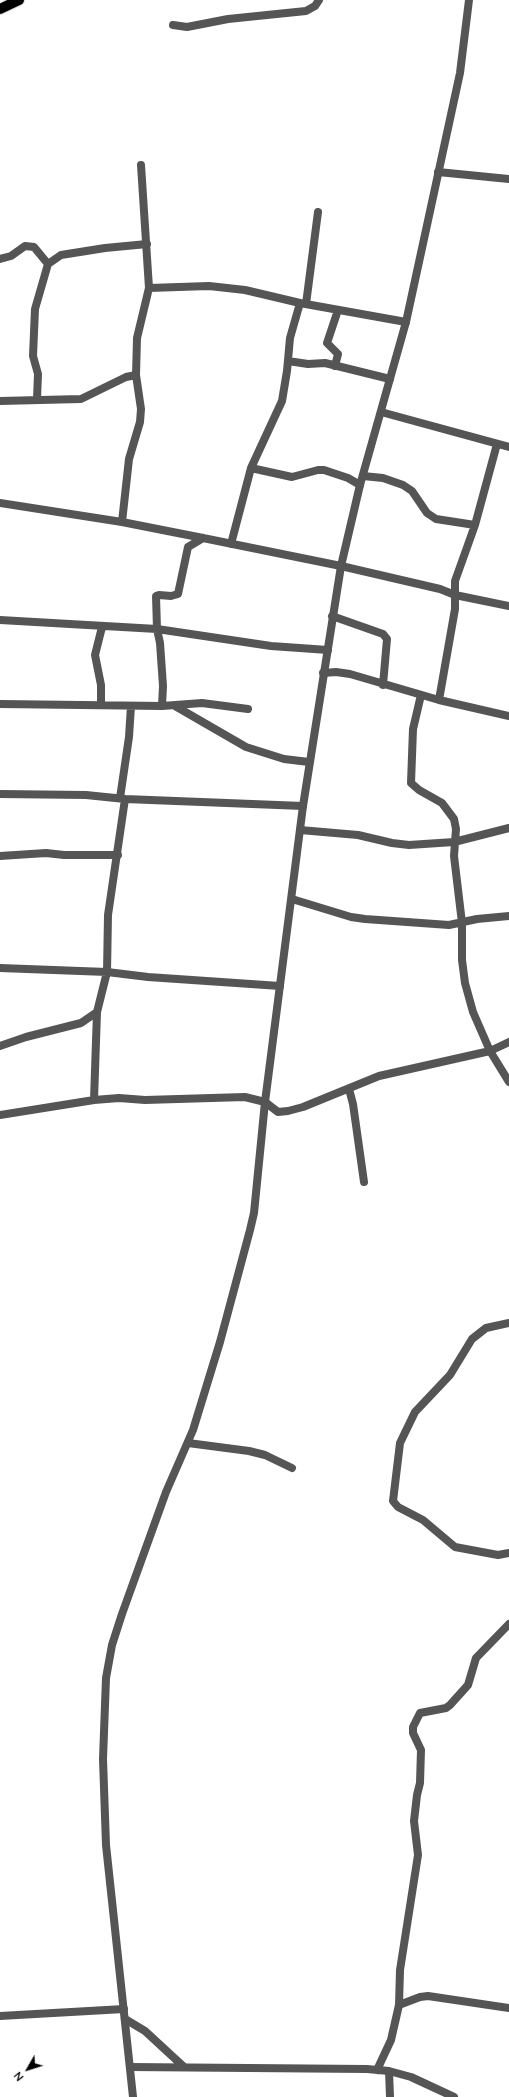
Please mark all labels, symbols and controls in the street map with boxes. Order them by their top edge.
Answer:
north arrow [8,2049,48,2089]
text: N [11,2069,27,2084]

